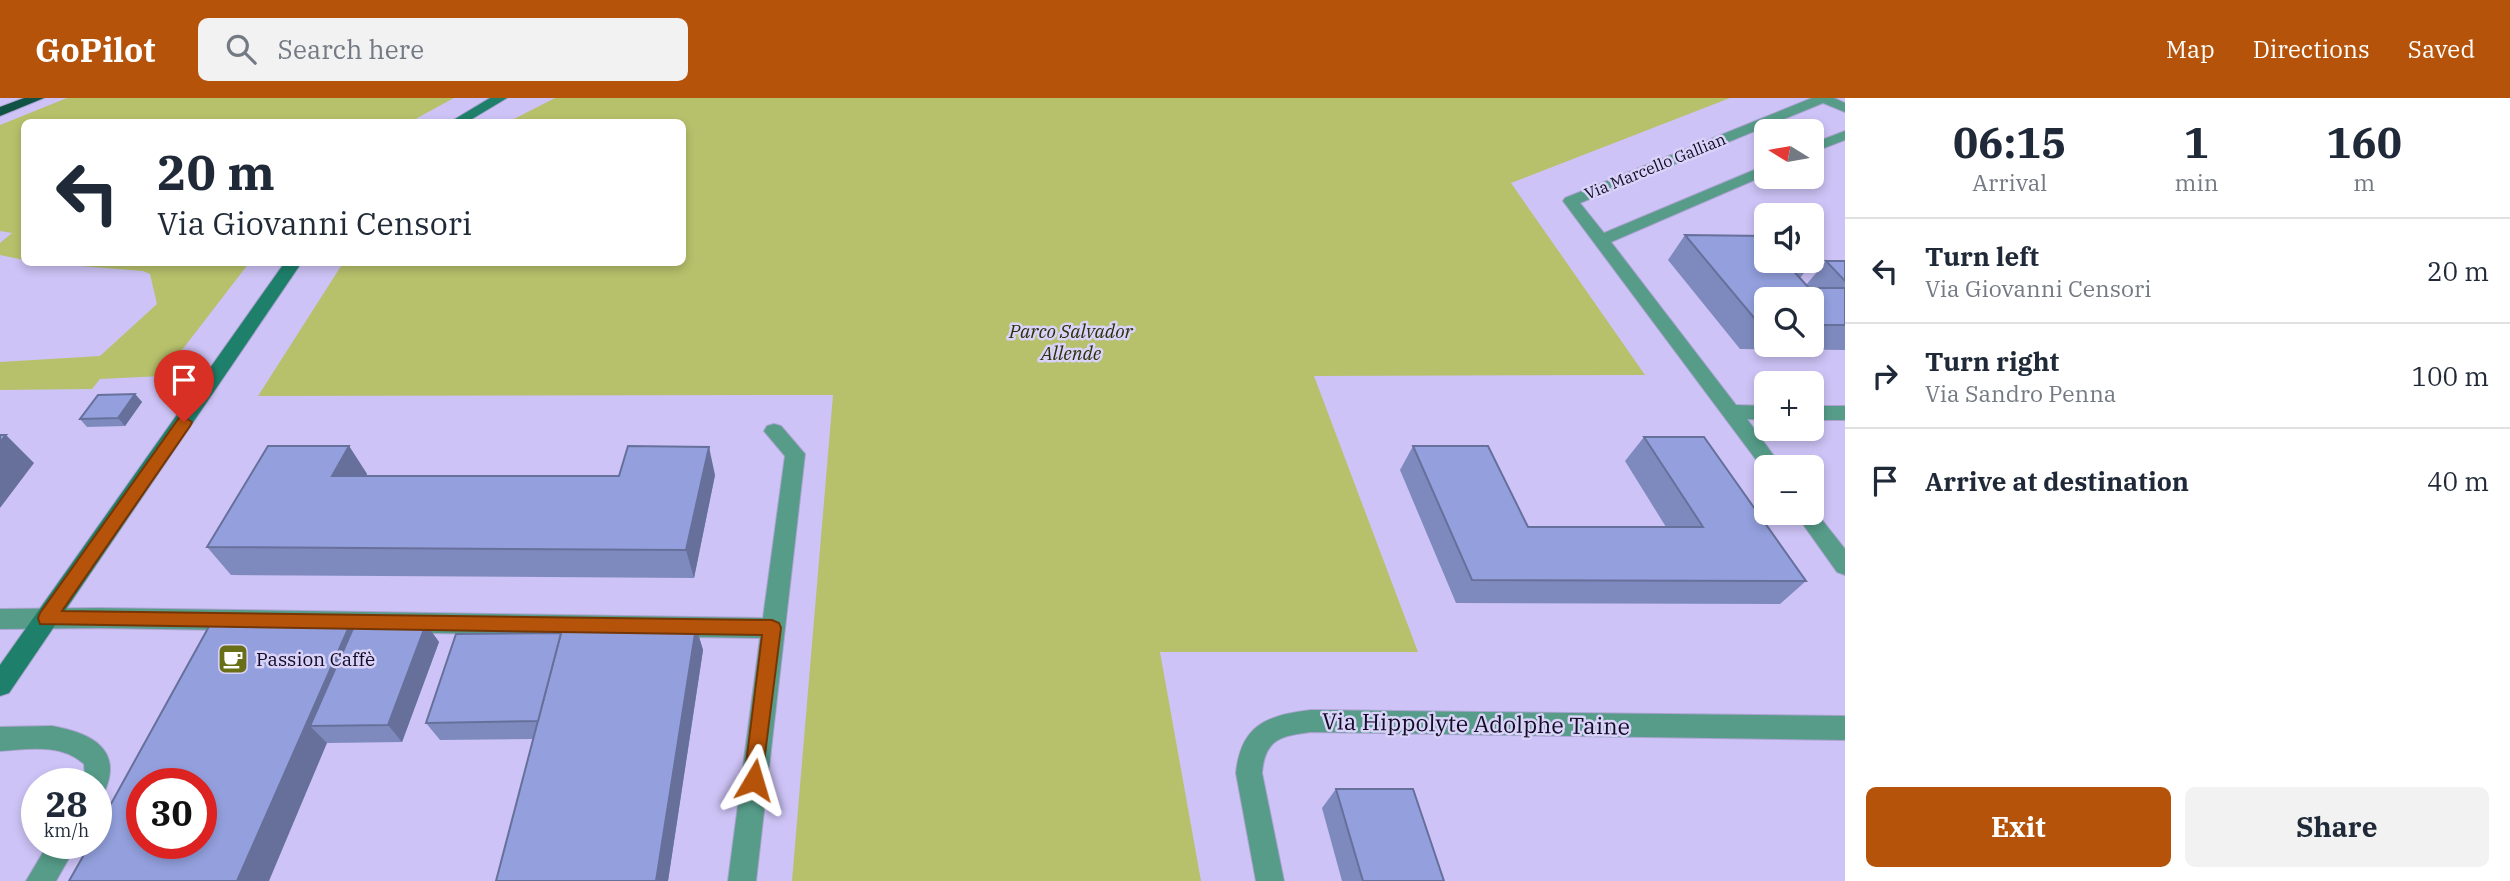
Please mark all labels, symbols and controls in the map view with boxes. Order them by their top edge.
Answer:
search box [198,18,688,81]
text: GoPilot [35,28,156,71]
icon: search [222,30,260,68]
text: Search here [278,32,424,66]
text: Map [2166,33,2215,65]
text: Directions [2253,33,2370,65]
text: Saved [2408,33,2475,65]
text: 06:15 [1953,115,2067,170]
text: 1 [2184,115,2209,170]
text: 160 [2326,115,2402,170]
north arrow [1754,119,1824,189]
map controls [1754,119,1824,525]
street label: Via Marcello Gallian [1581,129,1729,203]
text: 20 m [157,140,275,203]
icon: left [42,147,133,238]
text: Arrival [1972,167,2047,197]
text: min [2175,167,2218,197]
text: m [2353,167,2375,197]
text: Via Giovanni Censori [157,202,472,244]
button: sound [1754,203,1824,273]
text: Turn left [1925,239,2039,273]
icon: left [1866,252,1904,290]
text: 20 m [2427,254,2489,288]
text: Via Giovanni Censori [1925,273,2151,303]
button: search [1754,287,1824,357]
park label: Parco Salvador Allende [1008,319,1134,365]
text: Turn right [1925,344,2059,378]
pin [154,350,214,422]
icon: right [1866,357,1904,395]
text: 100 m [2411,359,2489,393]
icon: arrive [165,361,203,399]
button: + [1754,371,1824,441]
text: Via Sandro Penna [1925,378,2116,408]
button: − [1754,455,1824,525]
icon: arrive [1866,462,1904,500]
text: Arrive at destination [1925,464,2189,498]
text: 40 m [2427,464,2489,498]
cafe icon: Passion Caffè [216,642,250,676]
place label: Passion Caffè [256,647,375,671]
street label: Via Hippolyte Adolphe Taine [1322,705,1630,741]
position arrow [717,743,791,817]
speed limit sign: 30 [126,768,217,859]
text: 28 [45,781,88,827]
button: Exit [1866,787,2171,867]
button: Share [2185,787,2489,867]
text: km/h [44,819,89,842]

